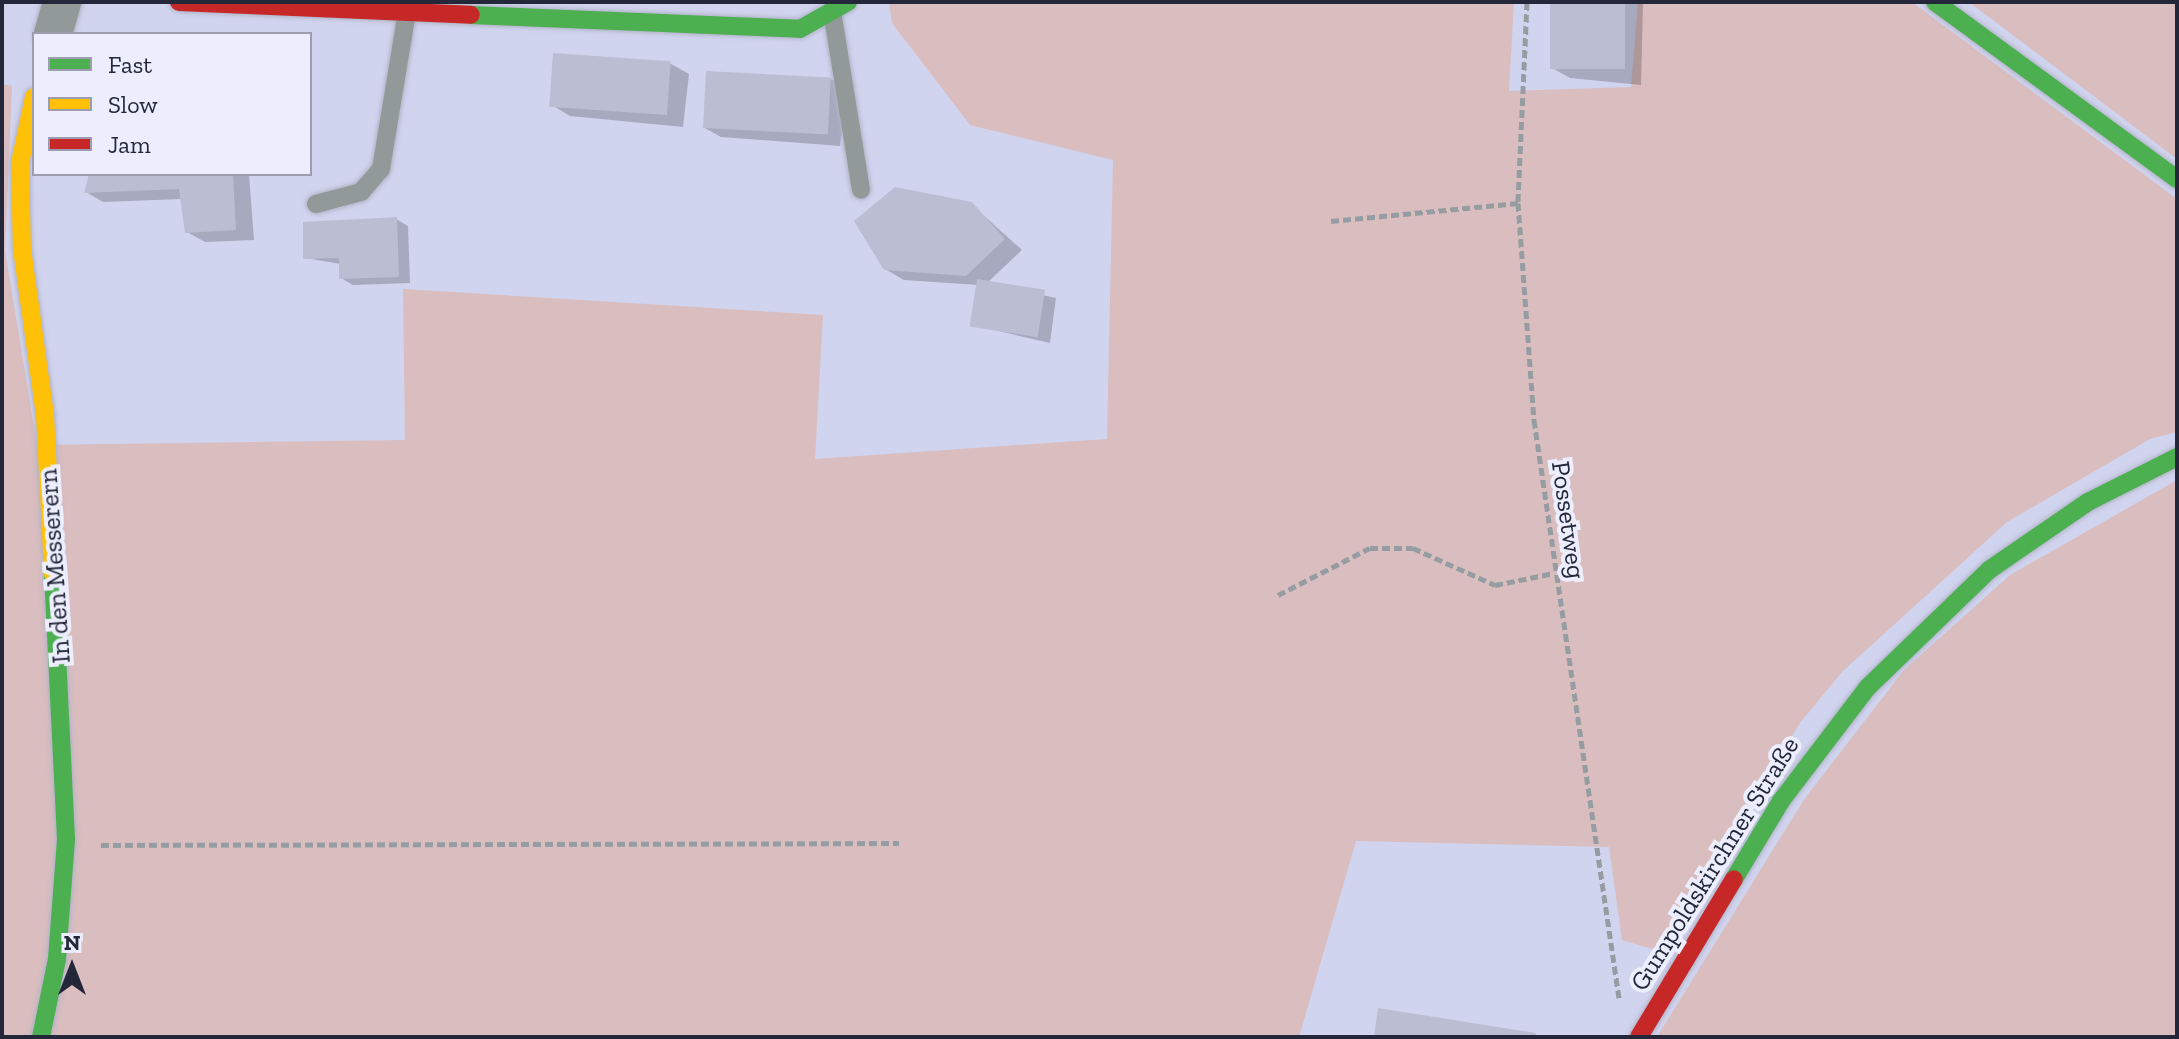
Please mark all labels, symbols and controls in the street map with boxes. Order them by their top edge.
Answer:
legend [32,32,312,176]
text: Fast [108,50,152,79]
text: Slow [108,90,158,119]
text: Jam [108,130,151,159]
street label: Possetweg [1544,459,1592,581]
street label: In den Messerern [33,468,77,664]
street label: Gumpoldskirchner Straße [1624,731,1806,997]
north arrow [32,927,112,1007]
text: N [64,929,80,956]

